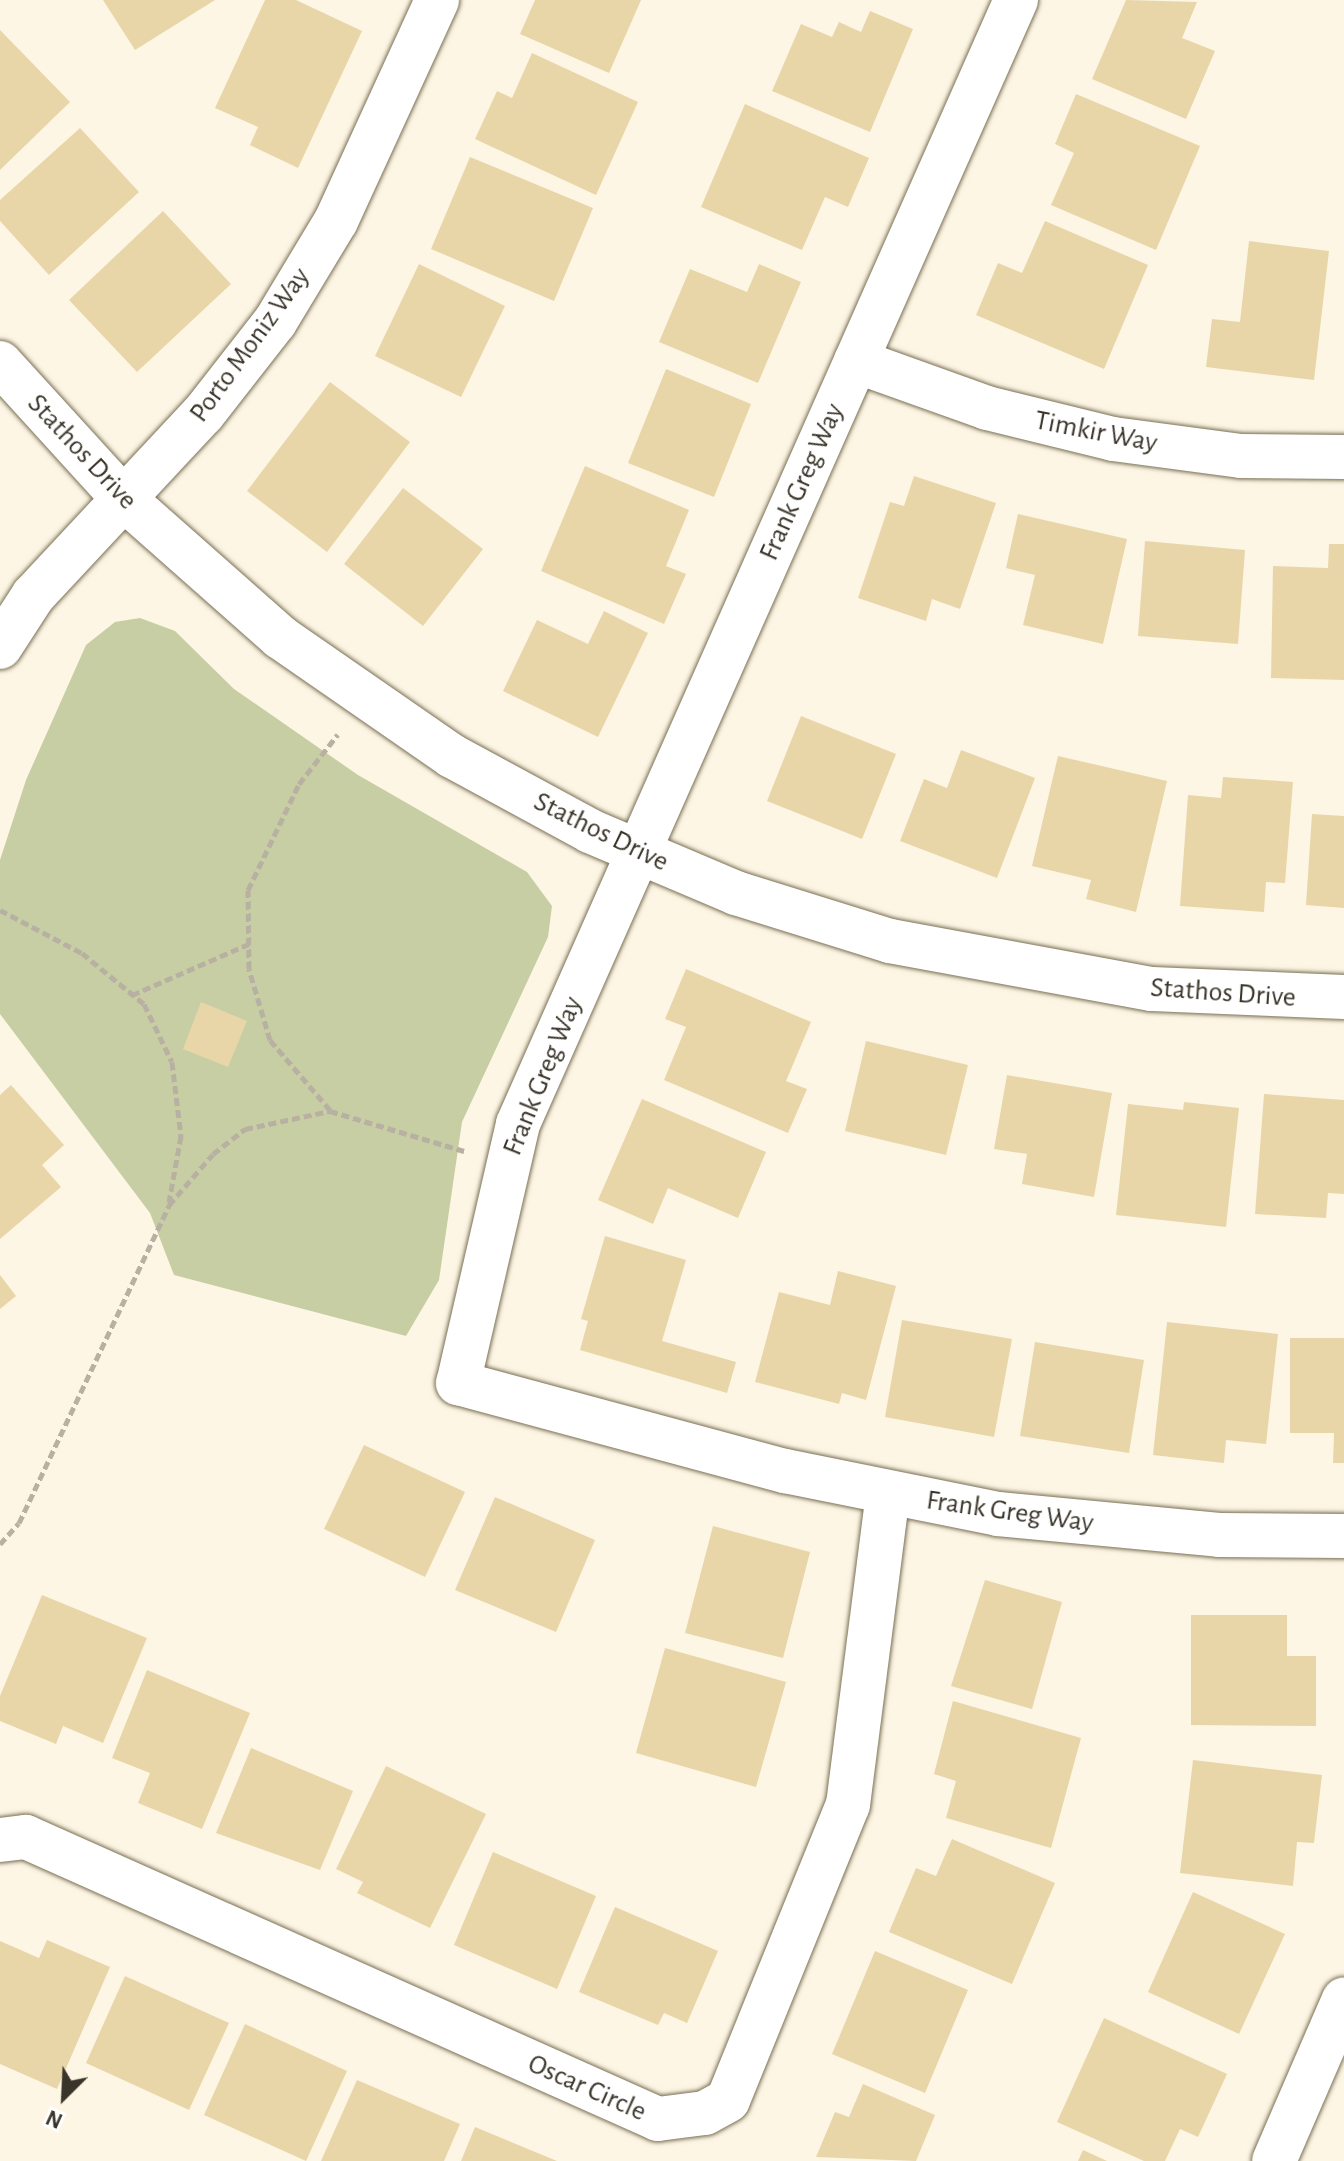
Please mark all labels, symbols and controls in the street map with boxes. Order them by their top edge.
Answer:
street label: Porto Moniz Way [183,261,317,429]
street label: Stathos Drive [20,387,144,517]
street label: Frank Greg Way [752,398,852,566]
street label: Timkir Way [1032,404,1160,460]
street label: Stathos Drive [528,785,674,879]
street label: Stathos Drive [1149,971,1297,1015]
street label: Frank Greg Way [496,992,590,1160]
street label: Frank Greg Way [924,1484,1096,1540]
street label: Oscar Circle [523,2047,651,2129]
north arrow [24,2057,104,2137]
text: N [43,2106,66,2132]

